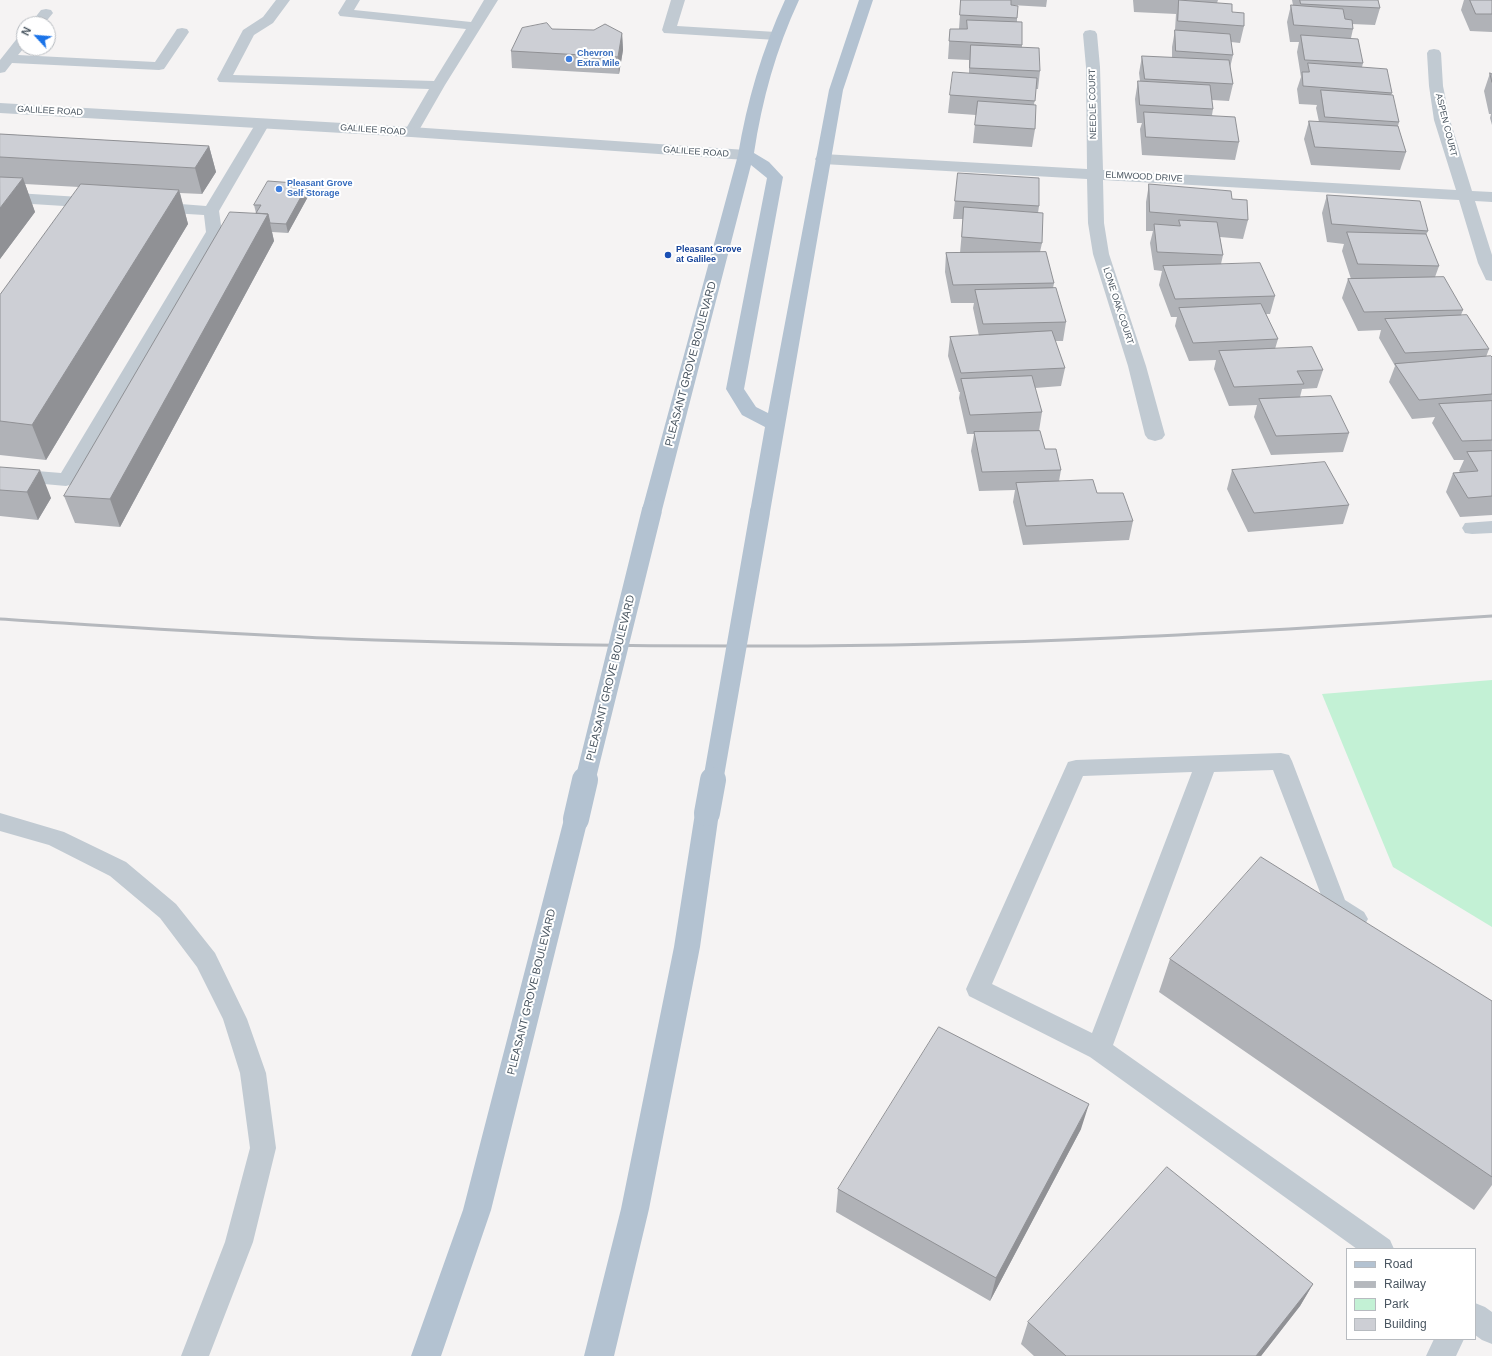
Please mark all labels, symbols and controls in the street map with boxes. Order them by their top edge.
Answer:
north arrow [16,16,56,56]
text: N [19,25,33,37]
place label: Chevron Extra Mile [577,49,620,70]
marker: Chevron Extra Mile [564,54,574,64]
street label: NEEDLE COURT [1087,69,1099,139]
street label: ASPEN COURT [1433,92,1459,158]
street label: GALILEE ROAD [17,104,83,118]
street label: GALILEE ROAD [340,122,406,138]
street label: GALILEE ROAD [663,144,729,160]
street label: ELMWOOD DRIVE [1105,170,1183,184]
place label: Pleasant Grove Self Storage [287,179,353,200]
marker: Pleasant Grove Self Storage [274,184,284,194]
place label: Pleasant Grove at Galilee [676,245,742,266]
marker: Pleasant Grove at Galilee [663,250,673,260]
street label: LONE OAK COURT [1100,266,1136,346]
street label: PLEASANT GROVE BOULEVARD [663,280,719,448]
street label: PLEASANT GROVE BOULEVARD [584,594,638,762]
street label: PLEASANT GROVE BOULEVARD [505,908,559,1076]
legend [1346,1248,1476,1340]
text: Road [1384,1257,1413,1271]
text: Railway [1384,1277,1426,1291]
text: Park [1384,1297,1409,1311]
text: Building [1384,1317,1427,1331]

